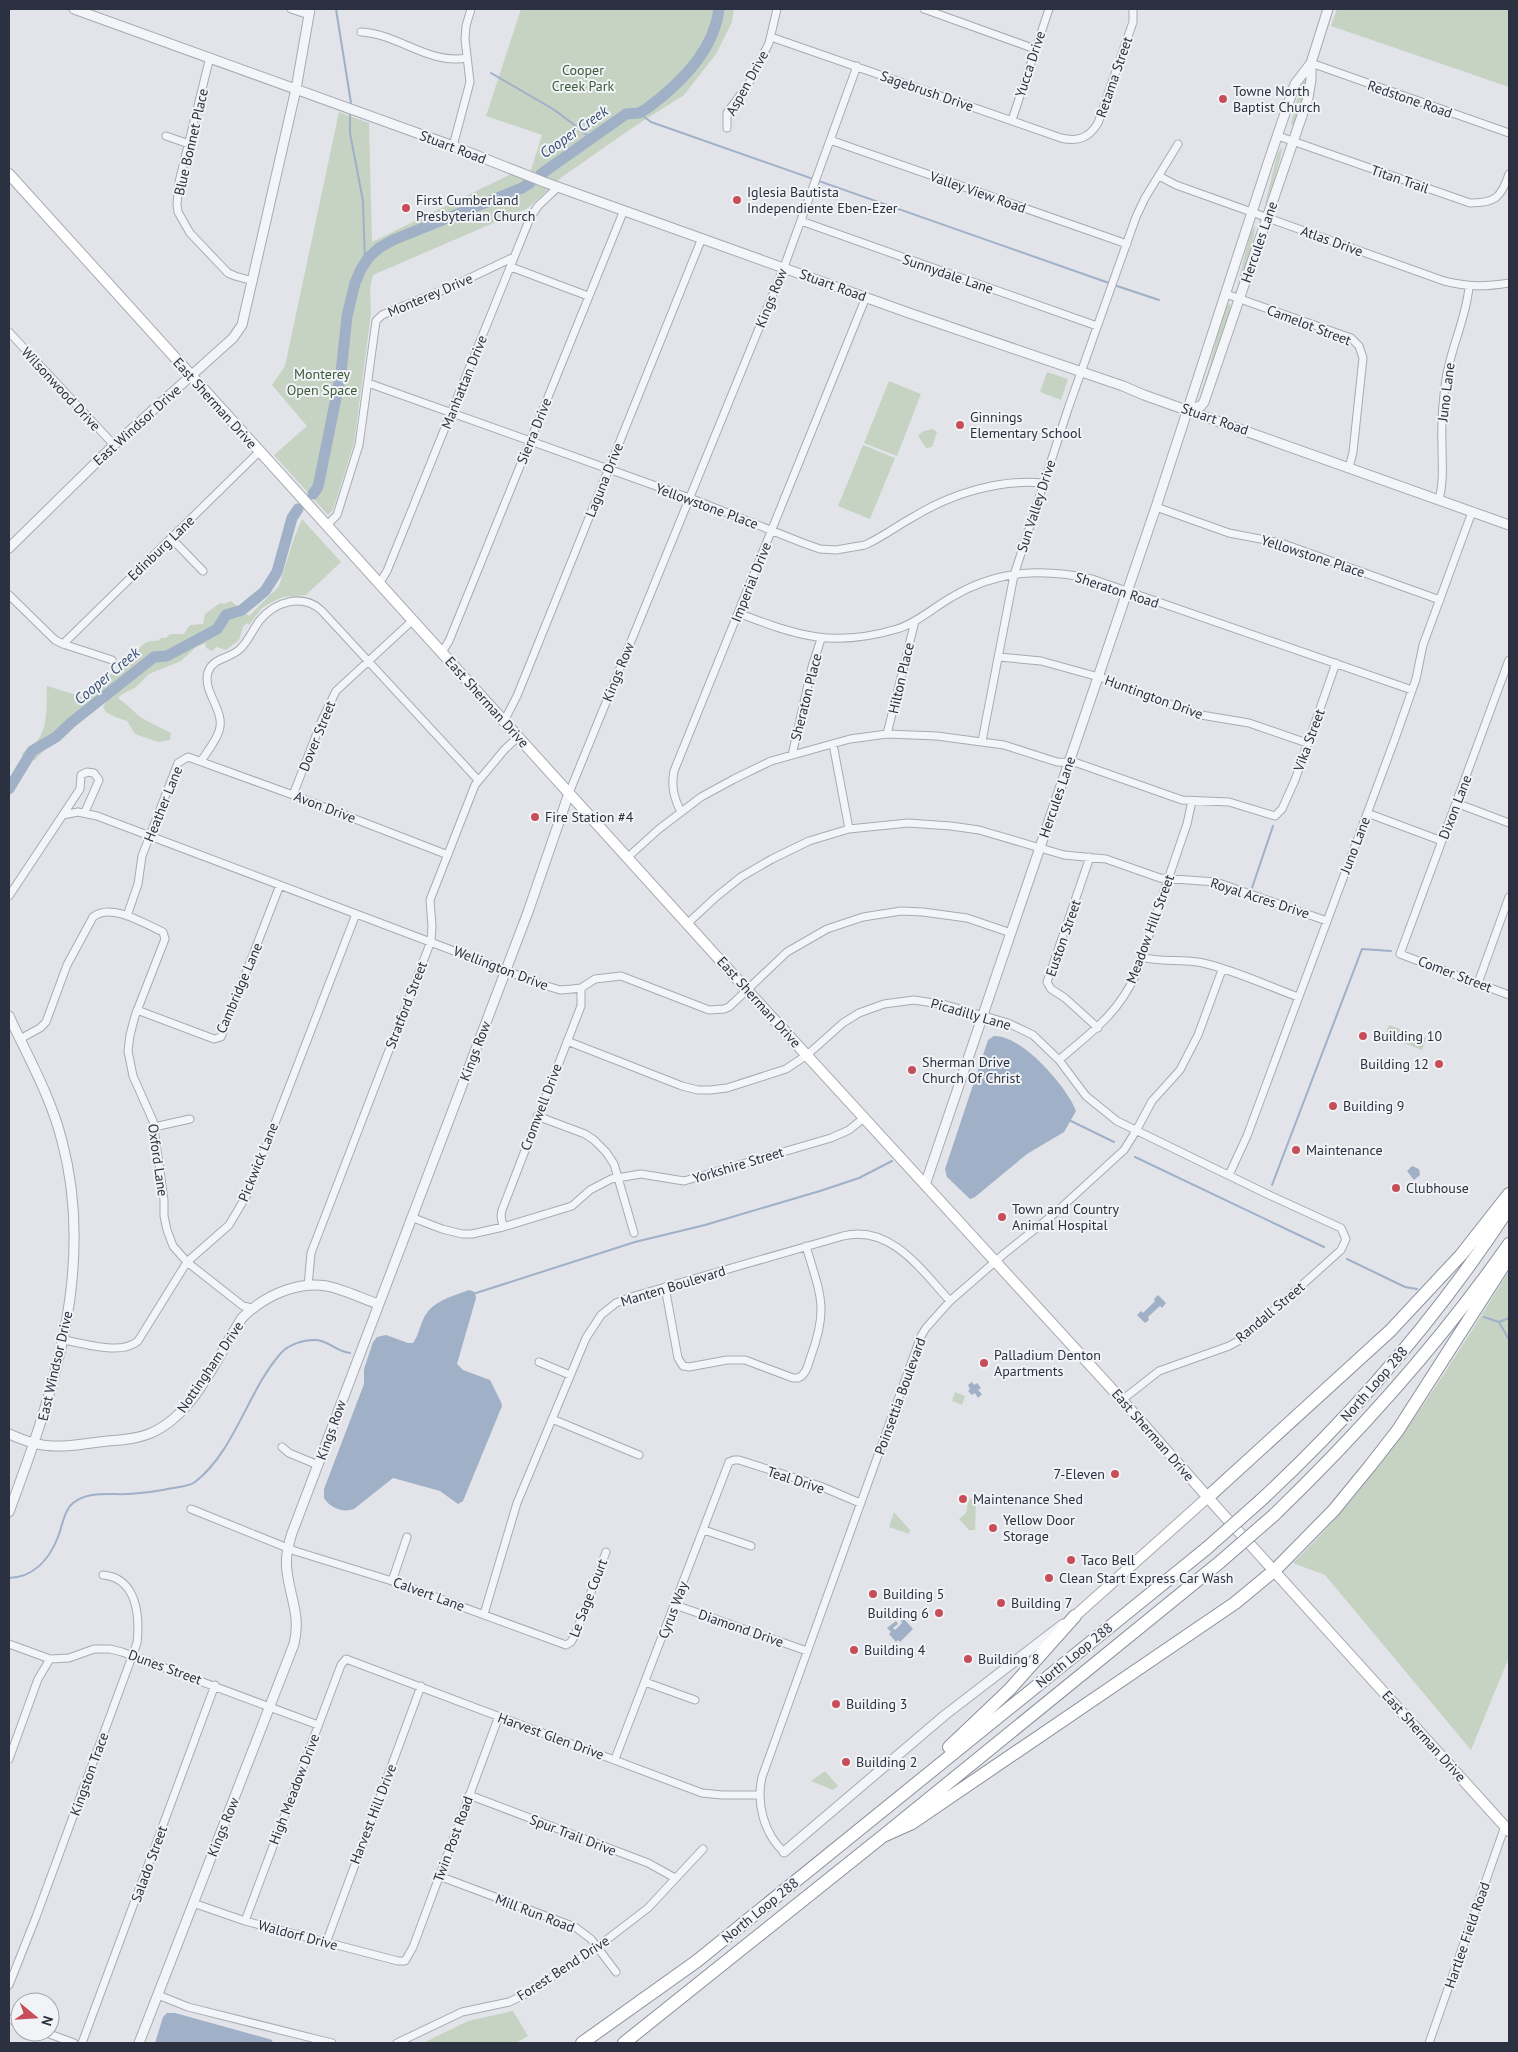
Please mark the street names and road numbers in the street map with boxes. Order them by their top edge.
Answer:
street label: Yucca Drive [1011,29,1049,99]
street label: Retama Street [1092,34,1136,120]
street label: Aspen Drive [722,47,772,119]
street label: Sagebrush Drive [878,67,976,115]
street label: Redstone Road [1365,76,1455,122]
street label: Blue Bonnet Place [170,87,212,197]
street label: Stuart Road [417,126,489,168]
street label: Titan Trail [1369,161,1431,197]
street label: Valley View Road [927,167,1028,217]
street label: Hercules Lane [1237,199,1281,285]
street label: Atlas Drive [1298,221,1366,261]
street label: Sunnydale Lane [900,250,996,298]
street label: Kings Row [751,265,791,330]
street label: Stuart Road [797,265,869,305]
street label: Monterey Drive [385,269,475,321]
street label: Camelot Street [1264,301,1354,349]
street label: Manhattan Drive [437,333,491,431]
street label: Wilsonwood Drive [17,343,105,435]
street label: East Sherman Drive [169,354,261,452]
street label: Juno Lane [1433,362,1459,423]
street label: East Windsor Drive [89,381,185,469]
street label: Sierra Drive [513,395,555,467]
street label: Stuart Road [1179,399,1251,439]
street label: Laguna Drive [581,440,627,520]
street label: Sun Valley Drive [1013,457,1059,555]
street label: Yellowstone Place [653,479,761,533]
street label: Edinburg Lane [124,512,198,584]
street label: Yellowstone Place [1259,531,1367,581]
street label: Imperial Drive [727,539,775,625]
street label: Sheraton Road [1073,568,1161,612]
street label: Kings Row [598,639,638,704]
street label: Hilton Place [884,641,918,715]
street label: Sheraton Place [786,651,826,743]
street label: East Sherman Drive [441,653,533,751]
street label: Huntington Drive [1102,671,1206,723]
street label: Dover Street [295,698,339,774]
street label: Vika Street [1289,706,1329,774]
street label: Hercules Lane [1035,754,1079,840]
street label: Heather Lane [140,763,186,845]
street label: Dixon Lane [1435,772,1475,842]
street label: Avon Drive [292,787,358,827]
street label: Juno Lane [1336,814,1374,877]
street label: Meadow Hill Street [1122,872,1178,986]
street label: Royal Acres Drive [1208,874,1312,922]
street label: Euston Street [1041,897,1085,979]
street label: Cambridge Lane [212,940,266,1036]
street label: Wellington Drive [451,942,551,994]
street label: Comer Street [1415,952,1495,996]
street label: East Sherman Drive [713,953,805,1051]
street label: Stratford Street [381,958,431,1051]
street label: Picadilly Lane [929,994,1013,1034]
street label: Kings Row [455,1018,495,1083]
street label: Cromwell Drive [516,1061,566,1153]
street label: Pickwick Lane [234,1120,282,1204]
street label: Oxford Lane [144,1123,172,1197]
street label: Yorkshire Street [690,1143,786,1187]
street label: Manten Boulevard [618,1261,728,1311]
street label: Randall Street [1232,1278,1309,1346]
street label: East Windsor Drive [34,1309,76,1423]
street label: Nottingham Drive [173,1318,247,1416]
street label: Poinsettia Boulevard [870,1335,930,1457]
street label: North Loop 288 [1336,1343,1412,1425]
street label: East Sherman Drive [1108,1385,1198,1485]
street label: Kings Row [312,1397,350,1462]
street label: Teal Drive [765,1462,827,1498]
street label: Le Sage Court [565,1556,611,1640]
street label: Calvert Lane [391,1573,467,1615]
street label: Cyrus Way [654,1578,692,1641]
street label: Diamond Drive [696,1605,786,1651]
street label: North Loop 288 [1032,1618,1116,1692]
street label: Dunes Street [126,1645,204,1689]
street label: East Sherman Drive [1378,1687,1470,1785]
street label: Harvest Glen Drive [495,1708,607,1764]
street label: Kingston Trace [66,1730,112,1818]
street label: High Meadow Drive [265,1731,323,1847]
street label: Harvest Hill Drive [346,1761,400,1867]
street label: Kings Row [203,1794,243,1859]
street label: Twin Post Road [429,1794,477,1884]
street label: Spur Trail Drive [527,1810,619,1860]
street label: Salado Street [127,1823,171,1905]
street label: North Loop 288 [718,1873,802,1947]
street label: Hartlee Field Road [1440,1879,1494,1991]
street label: Mill Run Road [493,1890,577,1936]
street label: Waldorf Drive [256,1916,340,1954]
street label: Forest Bend Drive [513,1931,613,2005]

